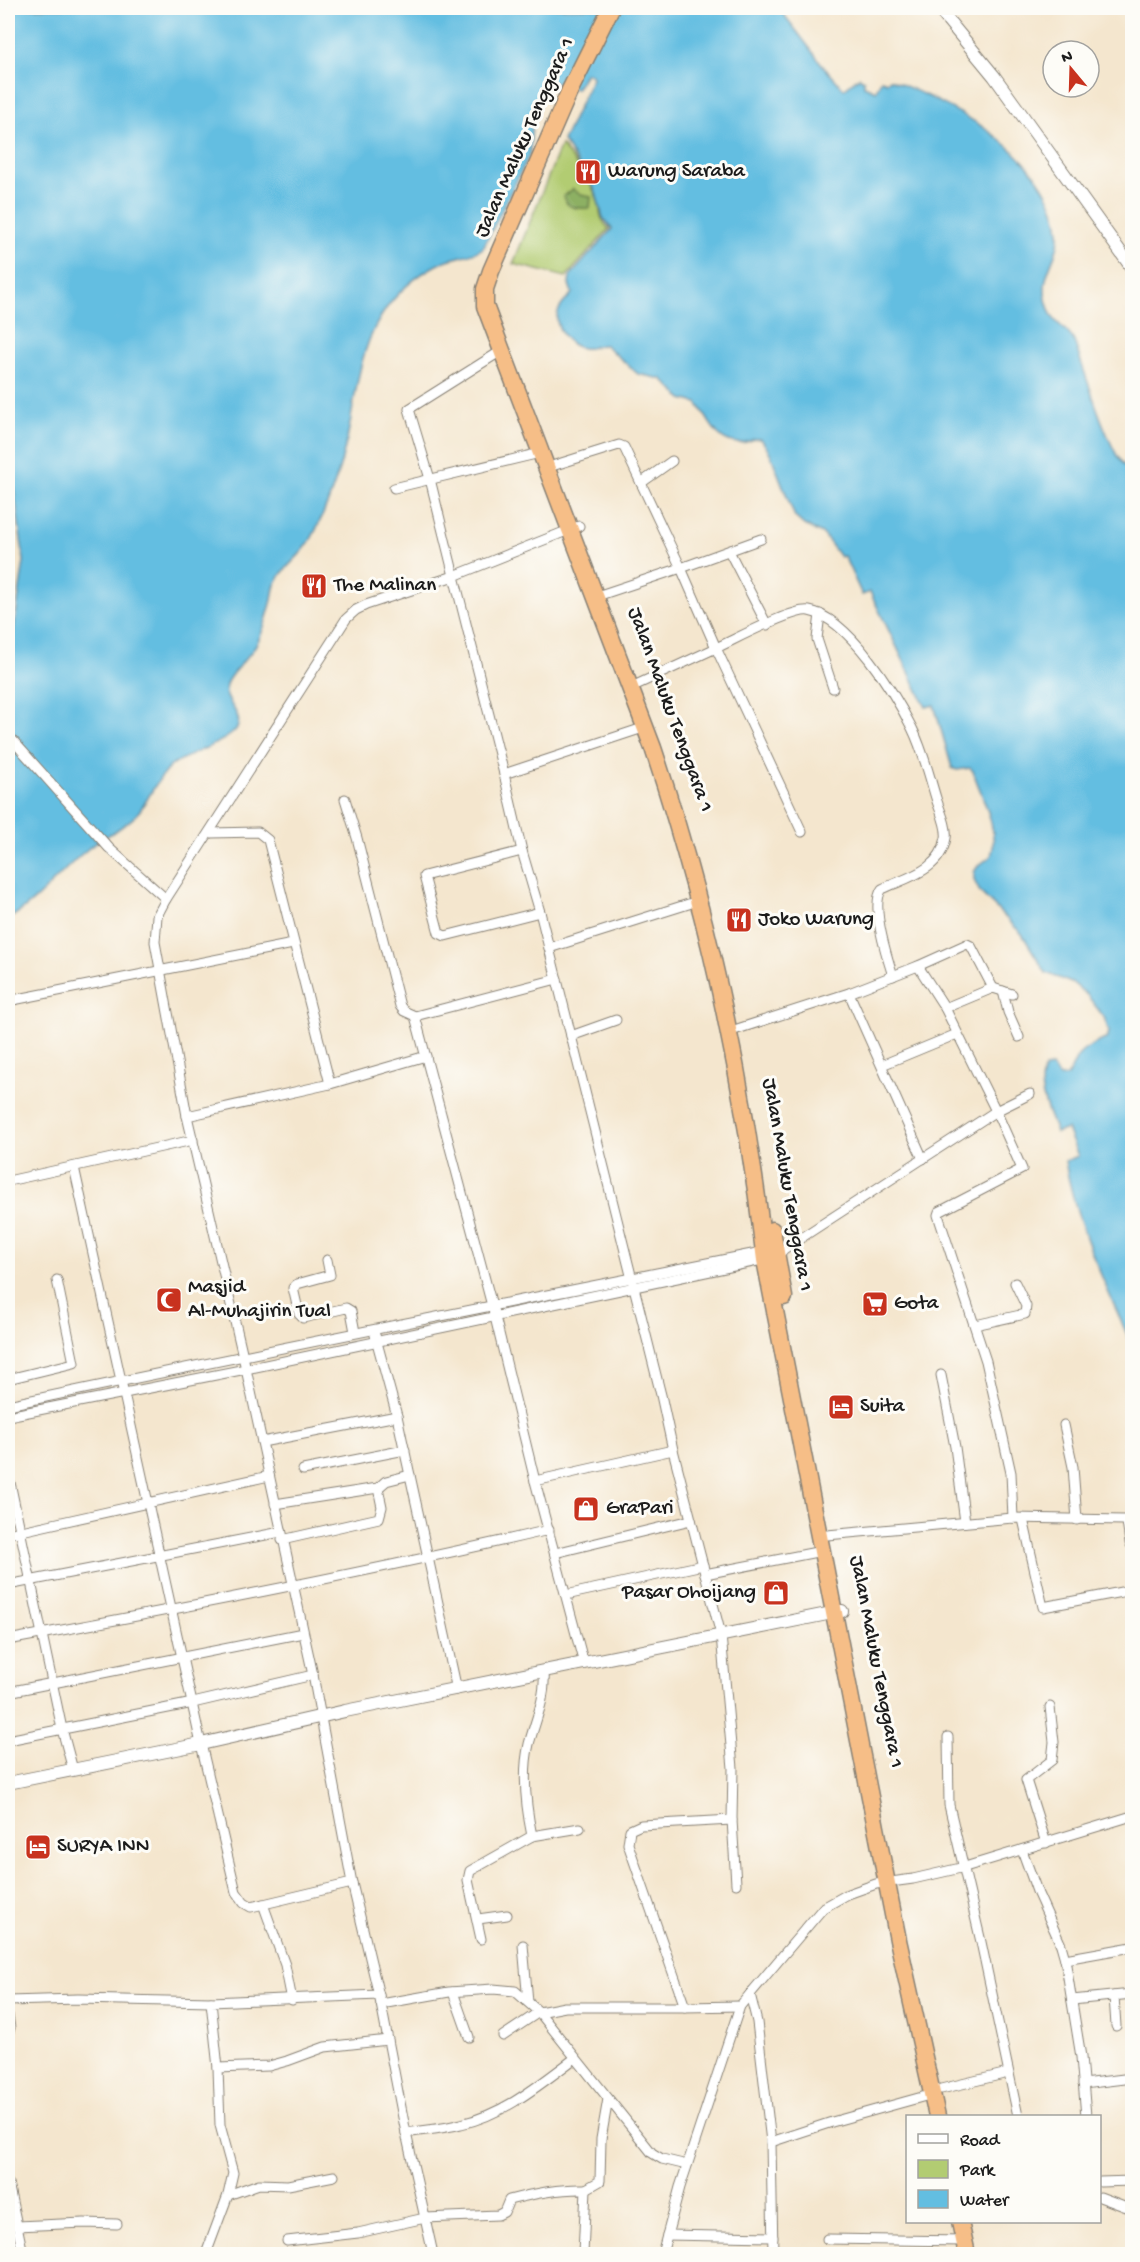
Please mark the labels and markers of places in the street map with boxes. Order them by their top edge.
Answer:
restaurant icon: Warung Saraba [573,157,603,187]
place label: Warung Saraba [608,160,746,185]
restaurant icon: The Malinan [299,571,329,601]
place label: The Malinan [333,574,436,599]
restaurant icon: Joko Warung [724,905,754,935]
place label: Joko Warung [758,908,874,933]
place label: Masjid Al-Muhajirin Tual [188,1276,331,1325]
mosque icon: Masjid Al-Muhajirin Tual [154,1285,184,1315]
supermarket icon: Gota [860,1289,890,1319]
place label: Gota [894,1292,940,1317]
hotel icon: Suita [826,1392,856,1422]
place label: Suita [860,1395,906,1420]
shop icon: GraPari [571,1494,601,1524]
place label: GraPari [606,1497,674,1522]
shop icon: Pasar Ohoijang [761,1578,791,1608]
place label: Pasar Ohoijang [621,1581,756,1606]
hotel icon: SURYA INN [23,1832,53,1862]
place label: SURYA INN [57,1835,149,1860]

